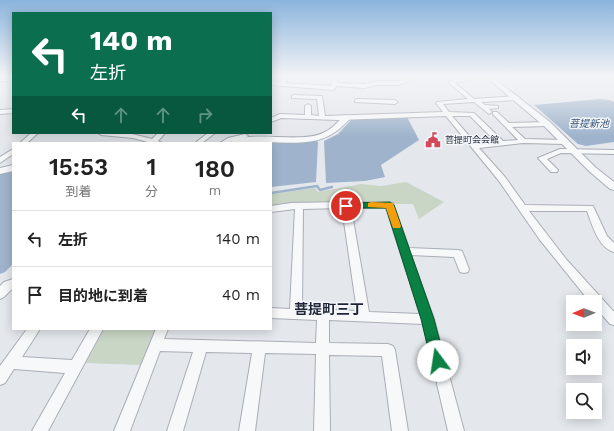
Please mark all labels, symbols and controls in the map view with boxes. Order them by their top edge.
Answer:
text: 140 m [90,24,173,57]
icon: left [24,28,76,80]
text: 左折 [90,62,126,83]
icon: left [68,104,90,126]
icon: ahead [110,104,132,126]
icon: ahead [152,104,174,126]
icon: right [194,104,216,126]
water label: 菩提新池 [569,118,610,129]
public building icon: 菩提町会会館 [424,131,442,149]
place label: 菩提町会会館 [445,135,499,145]
text: 15:53 [49,153,108,181]
text: 1 [147,153,157,181]
text: 180 [195,155,235,183]
text: m [209,183,221,198]
text: 到着 [66,184,92,199]
text: 分 [145,184,158,199]
pin [329,189,363,223]
icon: arrive [335,195,357,217]
icon: left [24,228,46,250]
text: 140 m [216,230,260,248]
text: 左折 [58,231,88,249]
icon: arrive [24,284,46,306]
text: 40 m [222,286,260,304]
text: 目的地に到着 [58,287,148,305]
north arrow [566,295,602,331]
map controls [566,295,602,419]
district label: 菩提町三丁 [294,301,364,317]
button: sound [566,339,602,375]
position arrow [417,340,459,382]
button: search [566,383,602,419]

